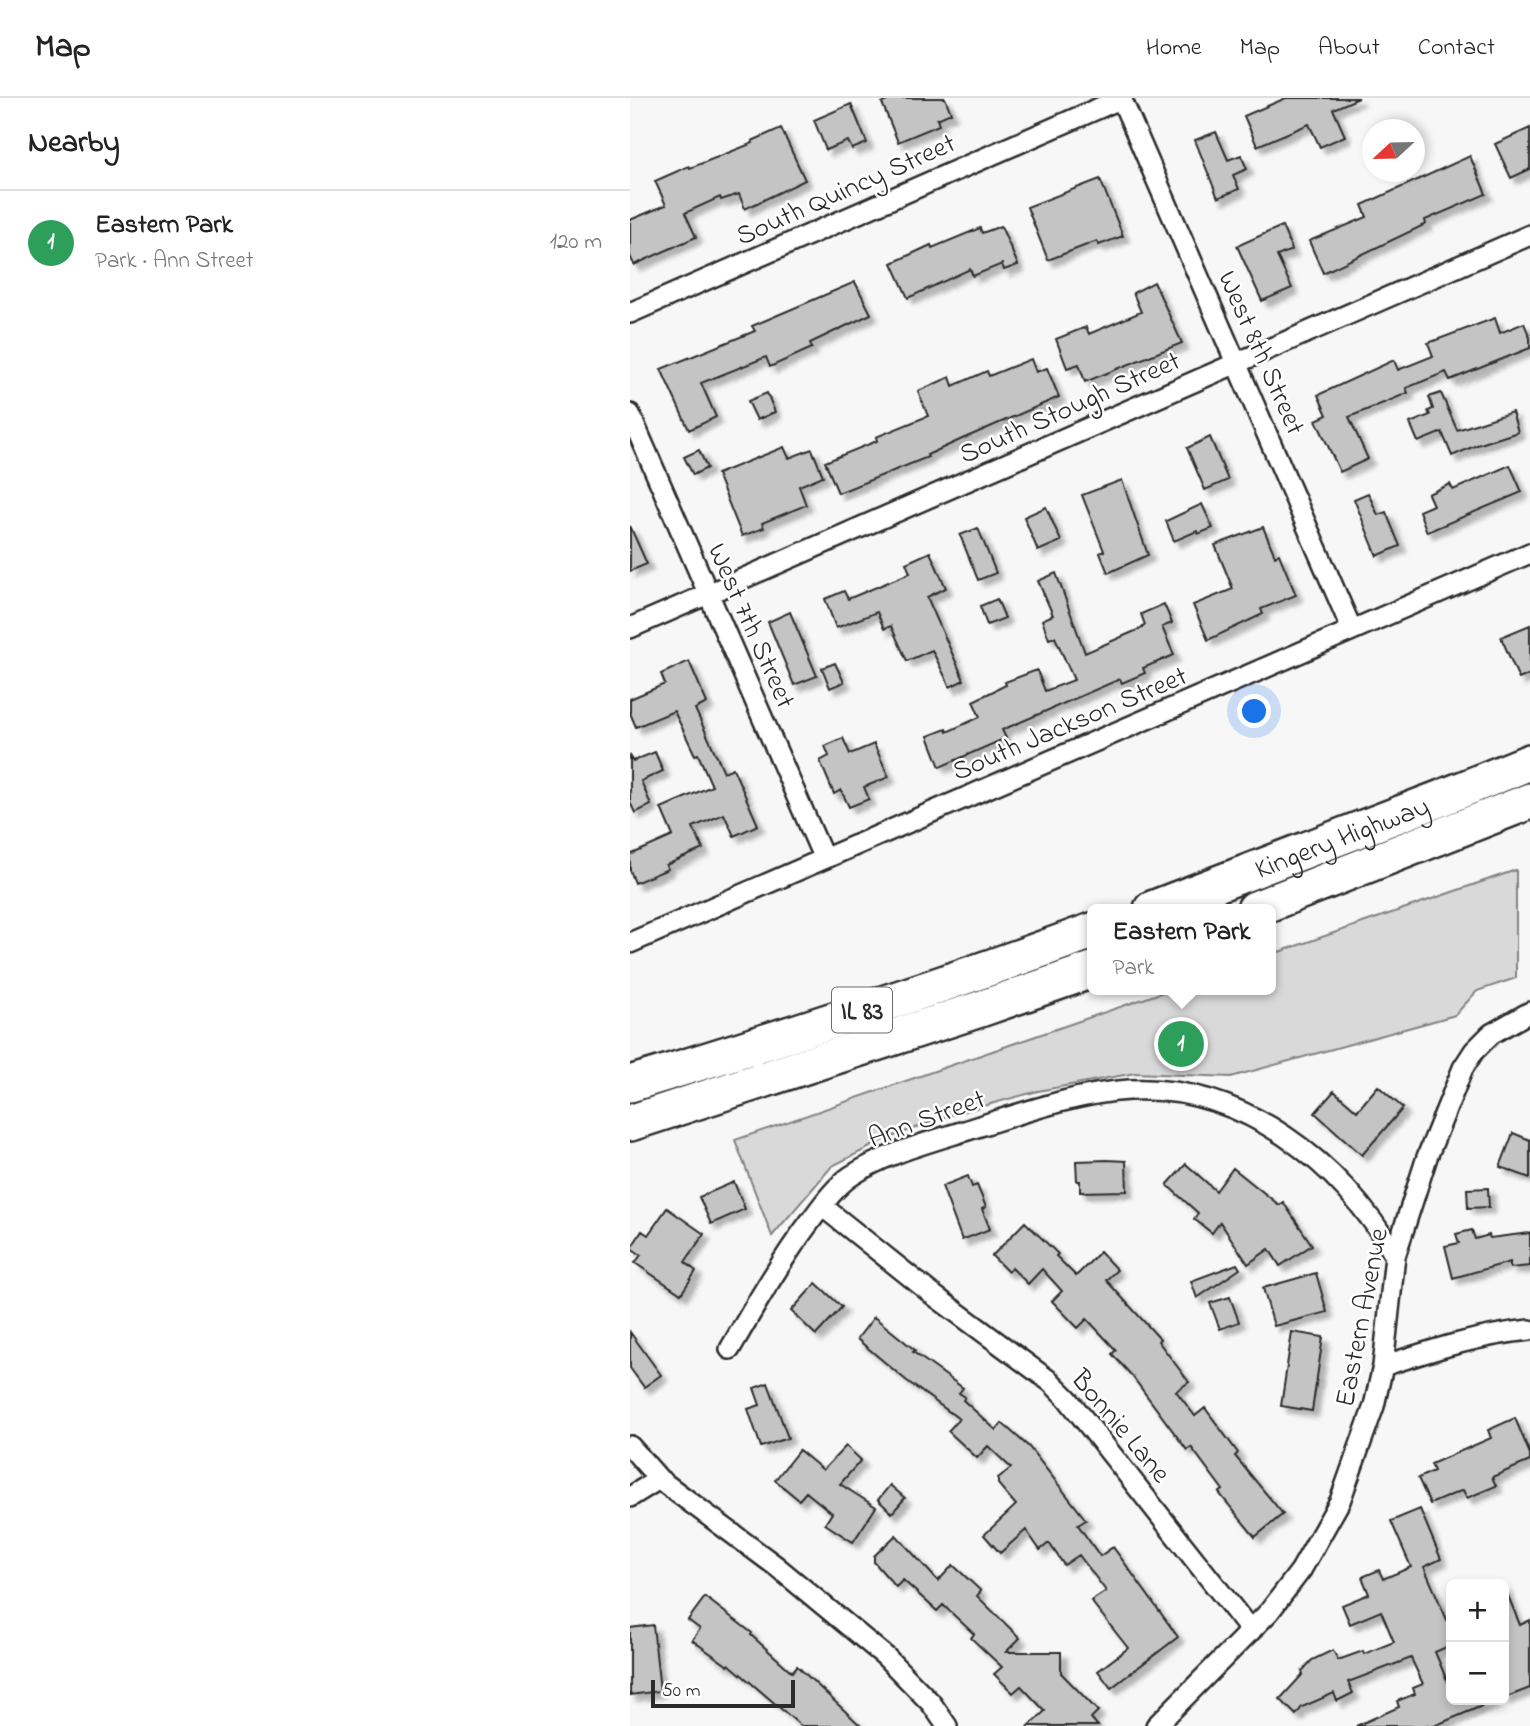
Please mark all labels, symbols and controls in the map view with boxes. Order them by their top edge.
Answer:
text: Map [35,24,91,72]
text: Home [1146,31,1202,66]
text: Map [1240,31,1280,66]
text: About [1318,31,1380,66]
text: Contact [1418,31,1495,66]
north arrow [1362,119,1425,182]
text: Nearby [28,122,120,166]
street label: South Quincy Street [730,124,963,258]
text: Eastern Park [95,207,233,245]
text: 1 [47,226,55,259]
text: 120 m [550,226,602,259]
text: Park · Ann Street [95,245,254,278]
street label: West 8th Street [1205,265,1314,442]
street label: South Stough Street [953,342,1188,476]
street label: West 7th Street [695,537,804,715]
street label: South Jackson Street [946,657,1194,793]
your location [1237,694,1271,728]
street label: Kingery Highway [1250,788,1436,892]
popup [1087,904,1276,995]
text: Eastern Park [1113,914,1250,952]
text: Park [1113,952,1154,985]
road number: IL 83 [832,988,892,1032]
pin: 1 [1158,1018,1204,1070]
street label: Ann Street [863,1080,992,1160]
street label: Eastern Avenue [1326,1224,1401,1411]
street label: Bonnie Lane [1059,1361,1179,1493]
map controls [1446,1579,1509,1705]
button: + [1446,1579,1509,1642]
button: − [1446,1642,1509,1705]
scale bar [651,1677,794,1709]
text: 50 m [662,1678,701,1705]

